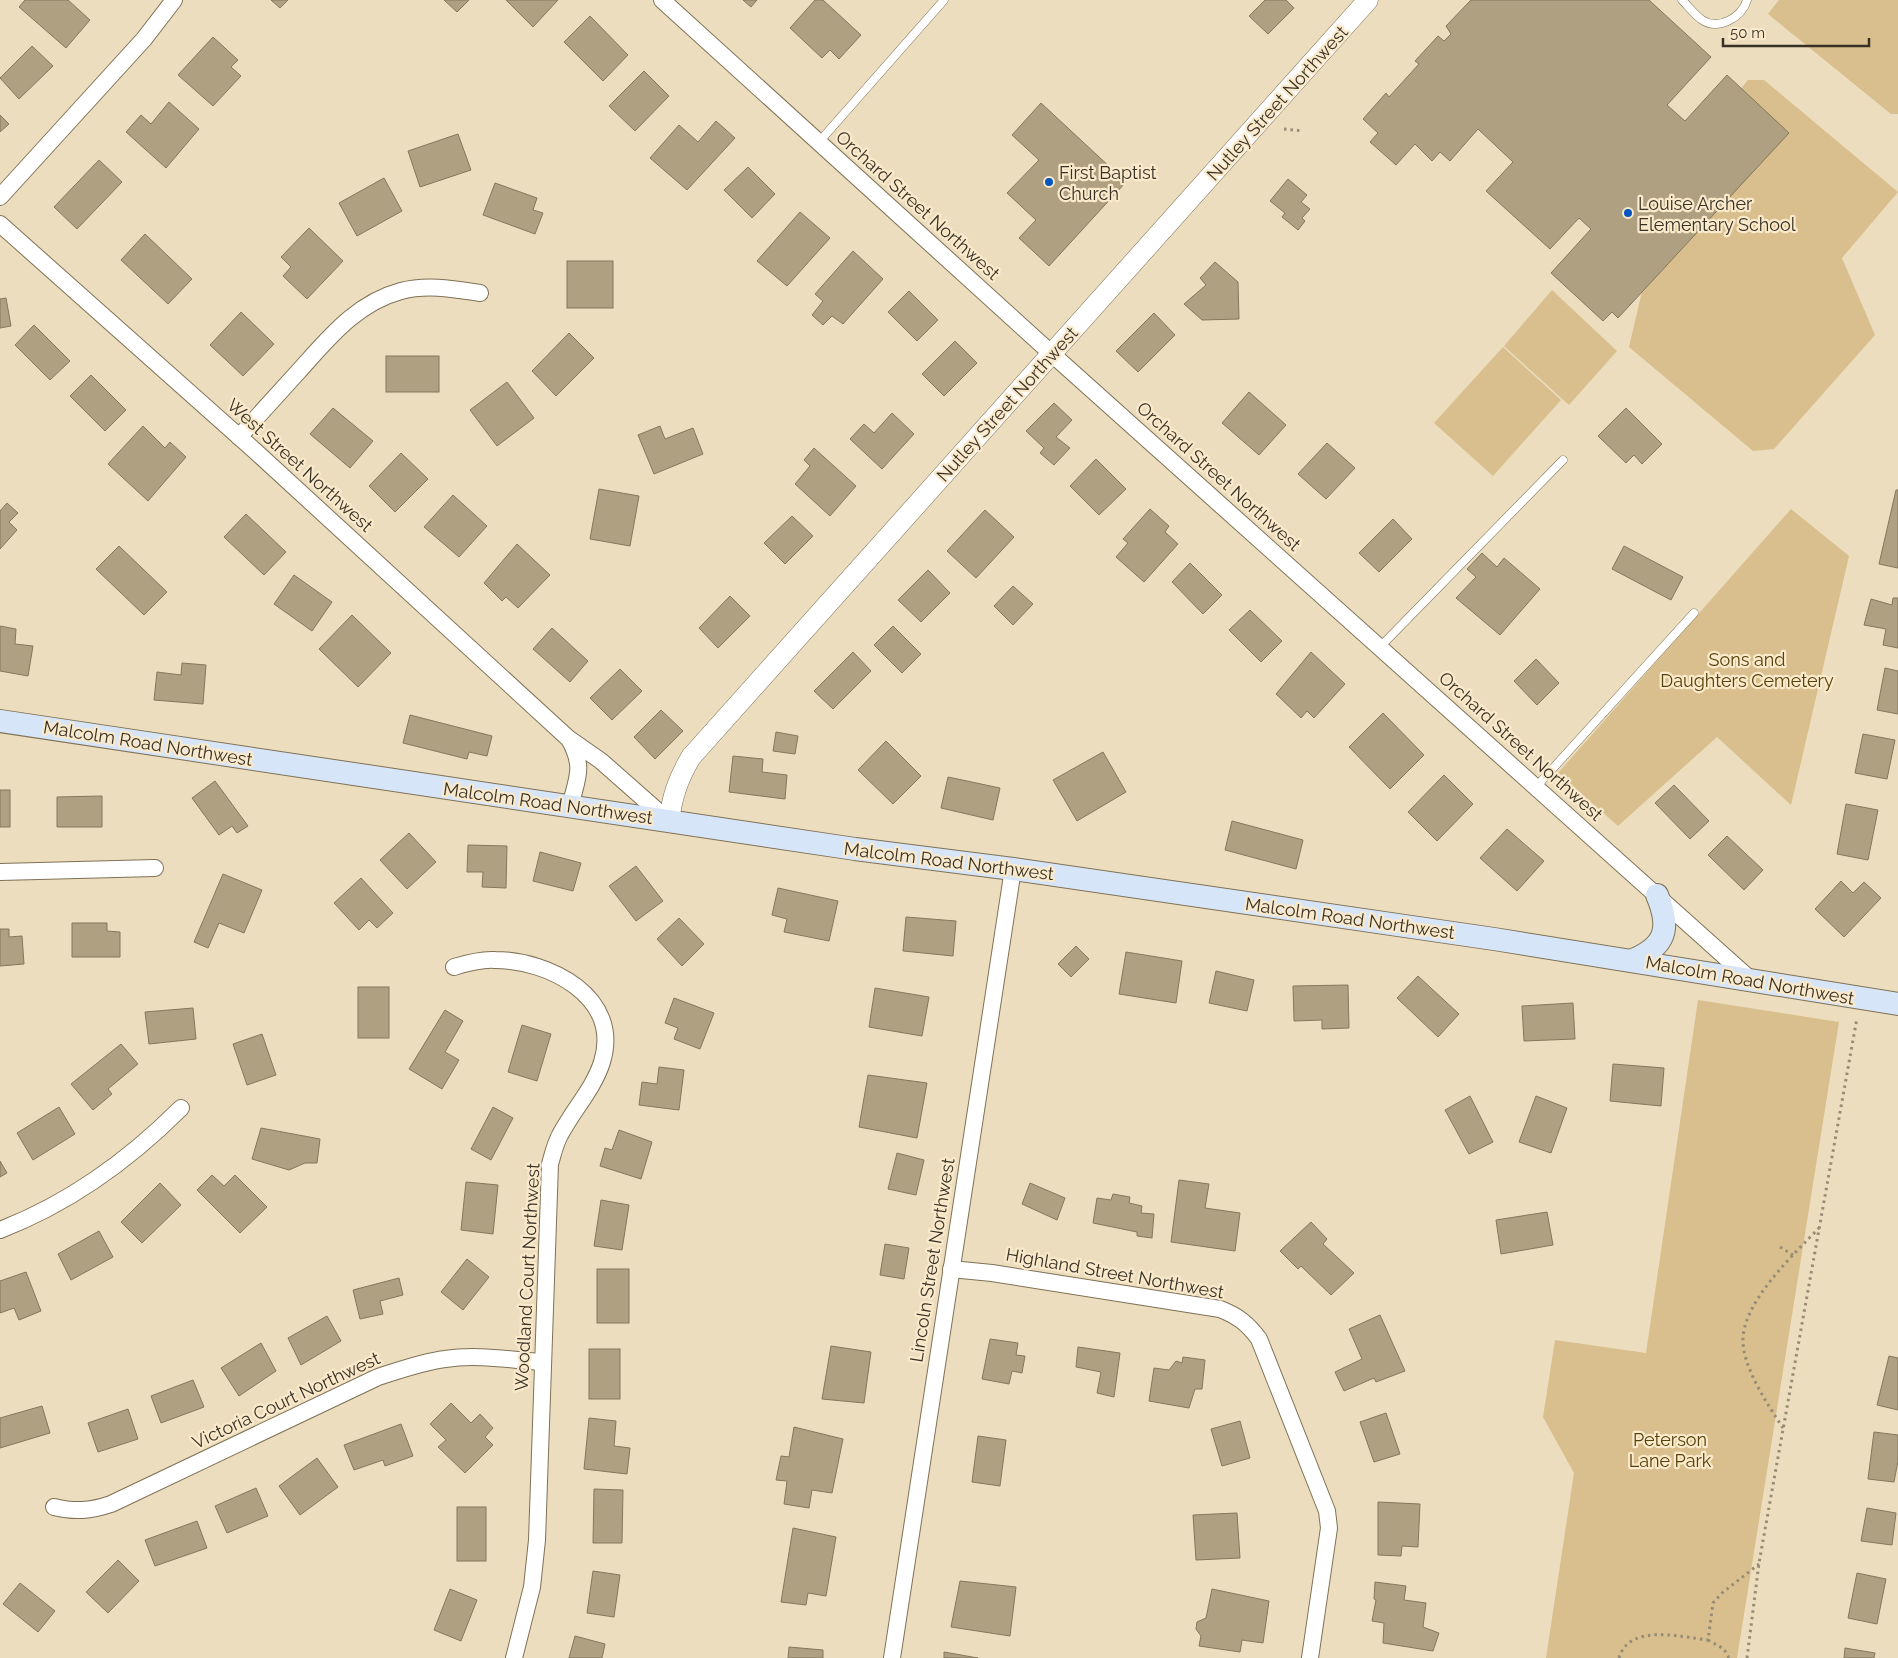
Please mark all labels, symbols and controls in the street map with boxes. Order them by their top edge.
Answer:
scale bar [1723,15,1869,47]
street label: Nutley Street Northwest [1202,21,1352,185]
text: 50 m [1730,24,1765,42]
street label: Orchard Street Northwest [832,126,1004,284]
place label: First Baptist Church [1059,162,1157,204]
marker: First Baptist Church [1043,176,1055,188]
place label: Louise Archer Elementary School [1638,193,1796,235]
marker: Louise Archer Elementary School [1622,207,1634,219]
street label: Nutley Street Northwest [932,322,1082,486]
street label: West Street Northwest [223,394,377,536]
street label: Orchard Street Northwest [1133,397,1305,555]
park label: Sons and Daughters Cemetery [1660,649,1834,691]
street label: Orchard Street Northwest [1435,667,1607,825]
street label: Malcolm Road Northwest [42,716,254,770]
street label: Malcolm Road Northwest [442,778,654,828]
street label: Malcolm Road Northwest [843,838,1055,884]
street label: Malcolm Road Northwest [1244,893,1456,943]
street label: Malcolm Road Northwest [1644,951,1856,1009]
street label: Lincoln Street Northwest [905,1156,959,1364]
street label: Woodland Court Northwest [511,1162,543,1392]
street label: Highland Street Northwest [1004,1243,1226,1303]
street label: Victoria Court Northwest [189,1347,383,1453]
park label: Peterson Lane Park [1629,1429,1712,1471]

